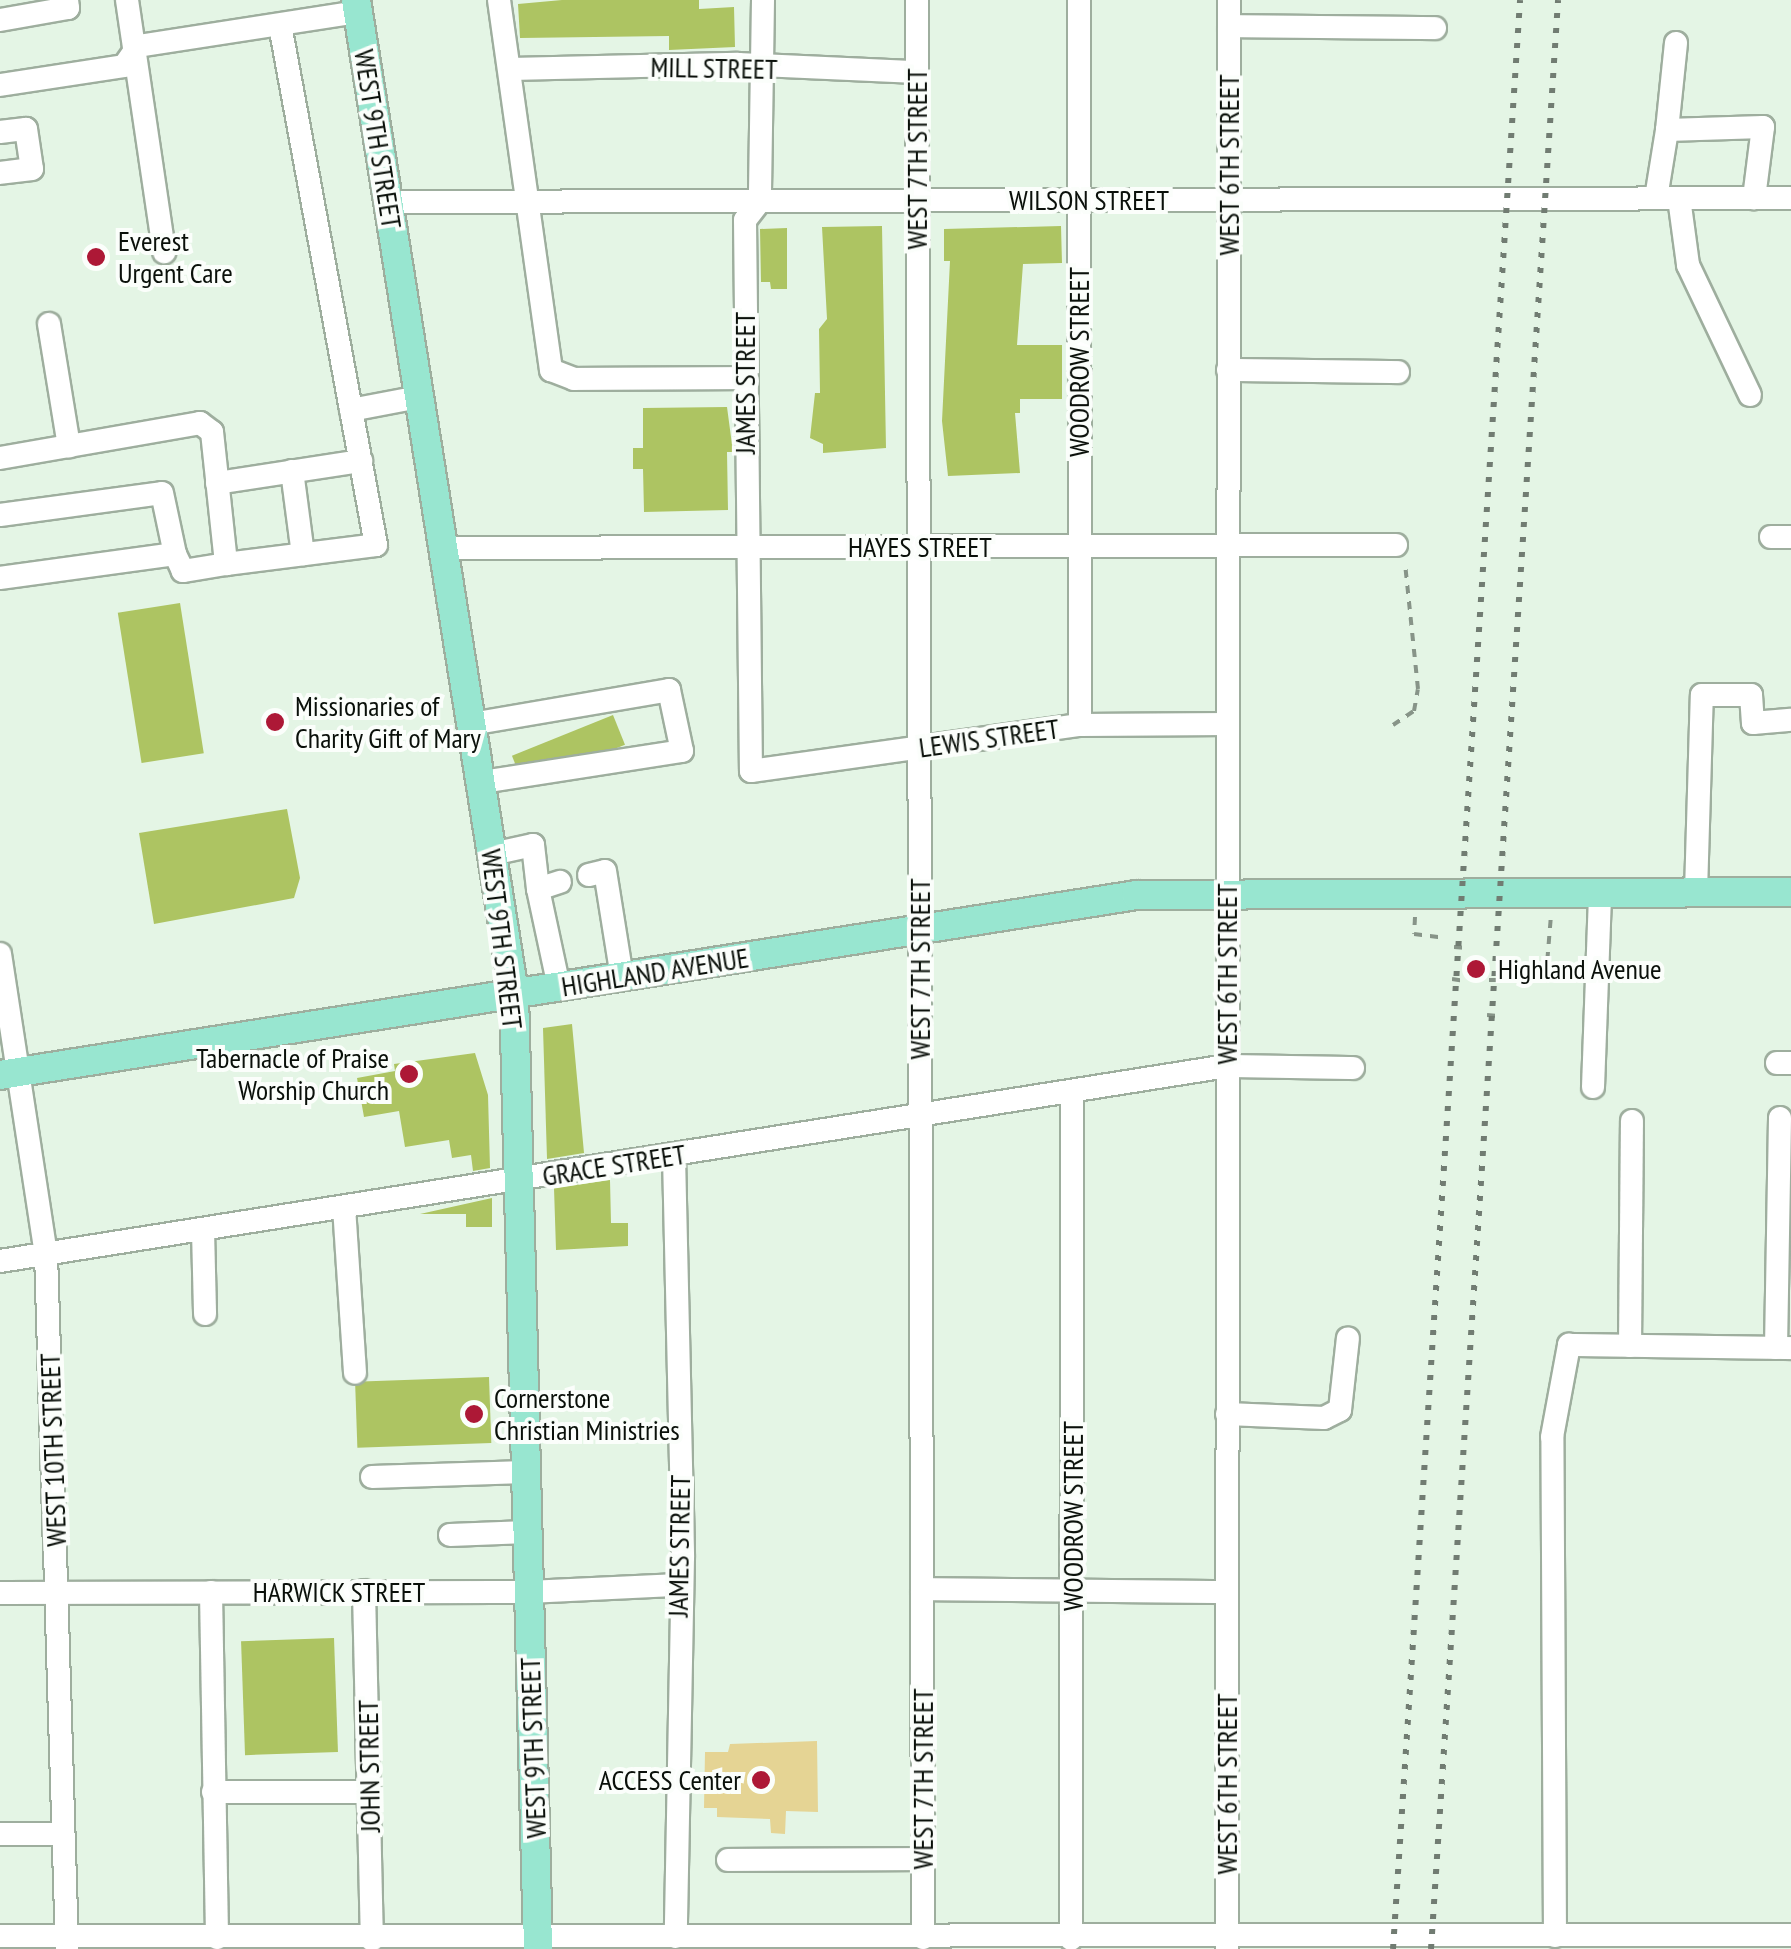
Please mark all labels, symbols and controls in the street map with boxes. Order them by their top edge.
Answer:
street label: WEST 9TH STREET [347,47,409,231]
street label: MILL STREET [650,50,778,86]
street label: WEST 7TH STREET [900,68,934,250]
street label: WEST 6TH STREET [1212,74,1246,256]
street label: WILSON STREET [1009,183,1169,217]
place label: Everest Urgent Care [118,224,233,290]
marker: Everest Urgent Care [83,244,109,270]
street label: WOODROW STREET [1062,267,1096,457]
street label: JAMES STREET [728,312,762,454]
street label: HAYES STREET [848,530,992,564]
place label: Missionaries of Charity Gift of Mary [295,689,482,755]
marker: Missionaries of Charity Gift of Mary [264,711,286,733]
street label: LEWIS STREET [917,712,1061,764]
street label: WEST 9TH STREET [474,847,530,1031]
street label: WEST 7TH STREET [903,878,937,1060]
street label: WEST 6TH STREET [1210,883,1244,1065]
street label: HIGHLAND AVENUE [559,941,751,1003]
place label: Highland Avenue [1498,952,1662,986]
marker: Highland Avenue [1463,956,1489,982]
place label: Tabernacle of Praise Worship Church [196,1041,389,1107]
marker: Tabernacle of Praise Worship Church [398,1063,420,1085]
street label: GRACE STREET [540,1137,688,1193]
street label: WEST 10TH STREET [33,1352,73,1548]
place label: Cornerstone Christian Ministries [494,1381,680,1447]
marker: Cornerstone Christian Ministries [463,1403,485,1425]
street label: WOODROW STREET [1056,1421,1090,1611]
street label: JAMES STREET [661,1475,697,1617]
street label: HARWICK STREET [252,1575,426,1609]
street label: WEST 9TH STREET [513,1657,553,1839]
street label: WEST 7TH STREET [906,1688,940,1870]
street label: WEST 6TH STREET [1210,1693,1244,1875]
street label: JOHN STREET [351,1699,387,1833]
place label: ACCESS Center [599,1763,741,1797]
marker: ACCESS Center [750,1769,772,1791]

